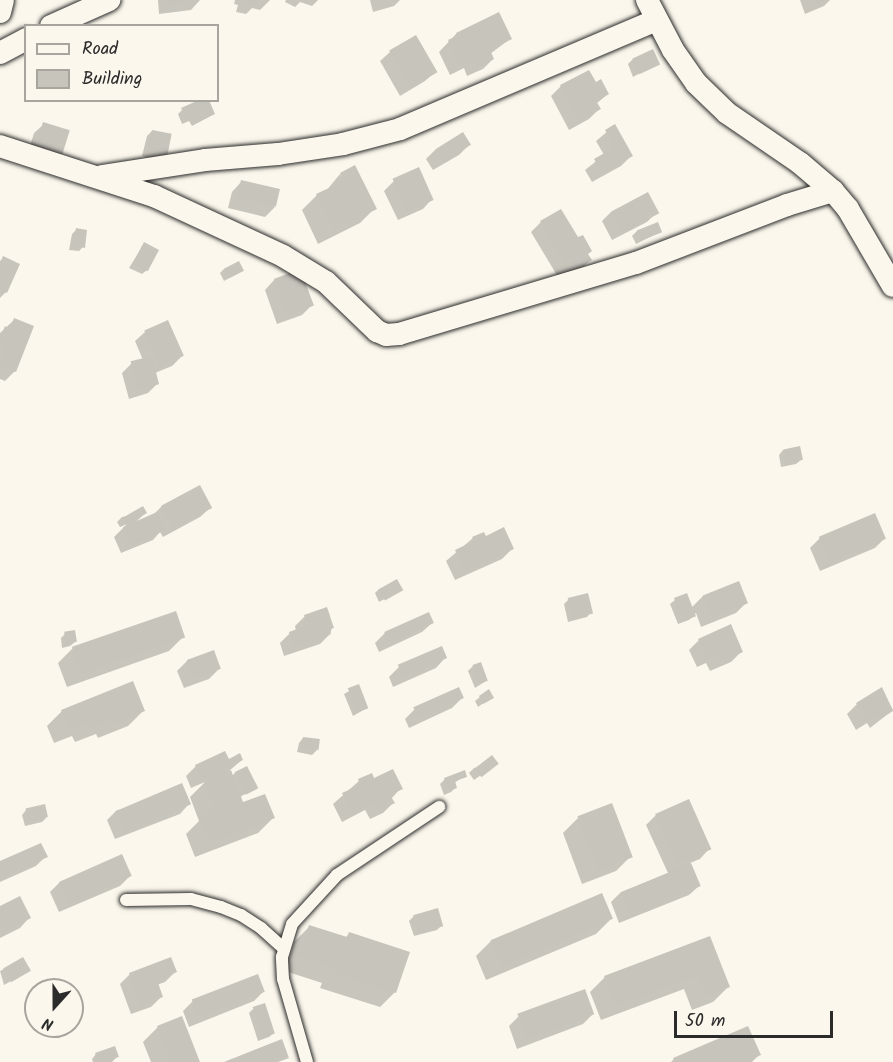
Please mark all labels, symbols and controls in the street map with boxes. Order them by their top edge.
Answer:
legend [24,24,219,102]
text: Road [82,35,118,64]
text: Building [82,65,142,94]
north arrow [24,978,84,1038]
scale bar [677,999,836,1037]
text: 50 m [685,1007,725,1036]
text: N [39,1010,57,1037]

